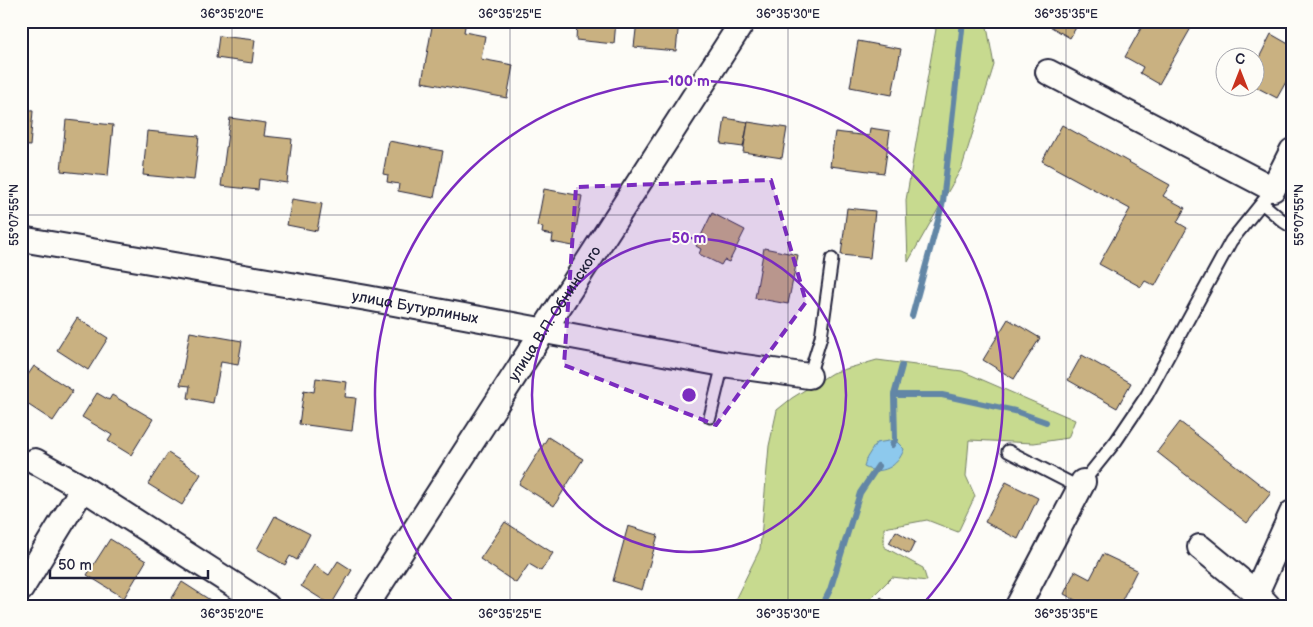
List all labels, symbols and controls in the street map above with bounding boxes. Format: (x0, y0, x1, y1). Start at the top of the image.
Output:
text: 36°35'20"E (200, 7, 264, 22)
text: 36°35'25"E (478, 7, 542, 22)
text: 36°35'30"E (756, 7, 820, 22)
text: 36°35'35"E (1034, 7, 1098, 22)
north arrow (1216, 48, 1266, 98)
text: С (1235, 51, 1245, 68)
text: 100 m (668, 72, 710, 91)
text: 55°07'55"N (7, 184, 22, 246)
text: 55°07'55"N (1292, 184, 1307, 246)
text: 50 m (672, 229, 707, 248)
street label: улица В.П. Обнинского (504, 242, 605, 385)
street label: улица Бутурлиных (351, 286, 480, 328)
centre of rings (680, 386, 698, 404)
scale bar (50, 547, 208, 579)
text: 50 m (58, 556, 92, 575)
text: 36°35'20"E (200, 607, 264, 622)
text: 36°35'25"E (478, 607, 542, 622)
text: 36°35'30"E (756, 607, 820, 622)
text: 36°35'35"E (1034, 607, 1098, 622)

